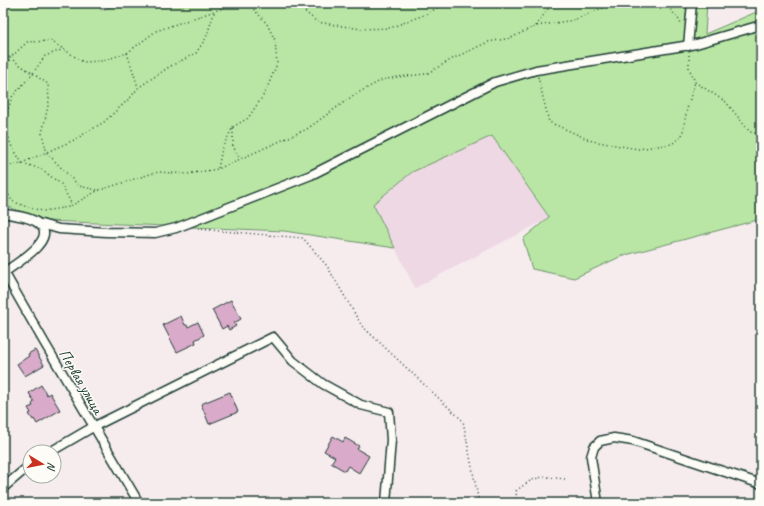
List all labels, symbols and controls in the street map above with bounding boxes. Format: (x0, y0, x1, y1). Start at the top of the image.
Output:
street label: Первая улица (54, 345, 109, 419)
north arrow (22, 444, 62, 484)
text: N (44, 461, 59, 472)

